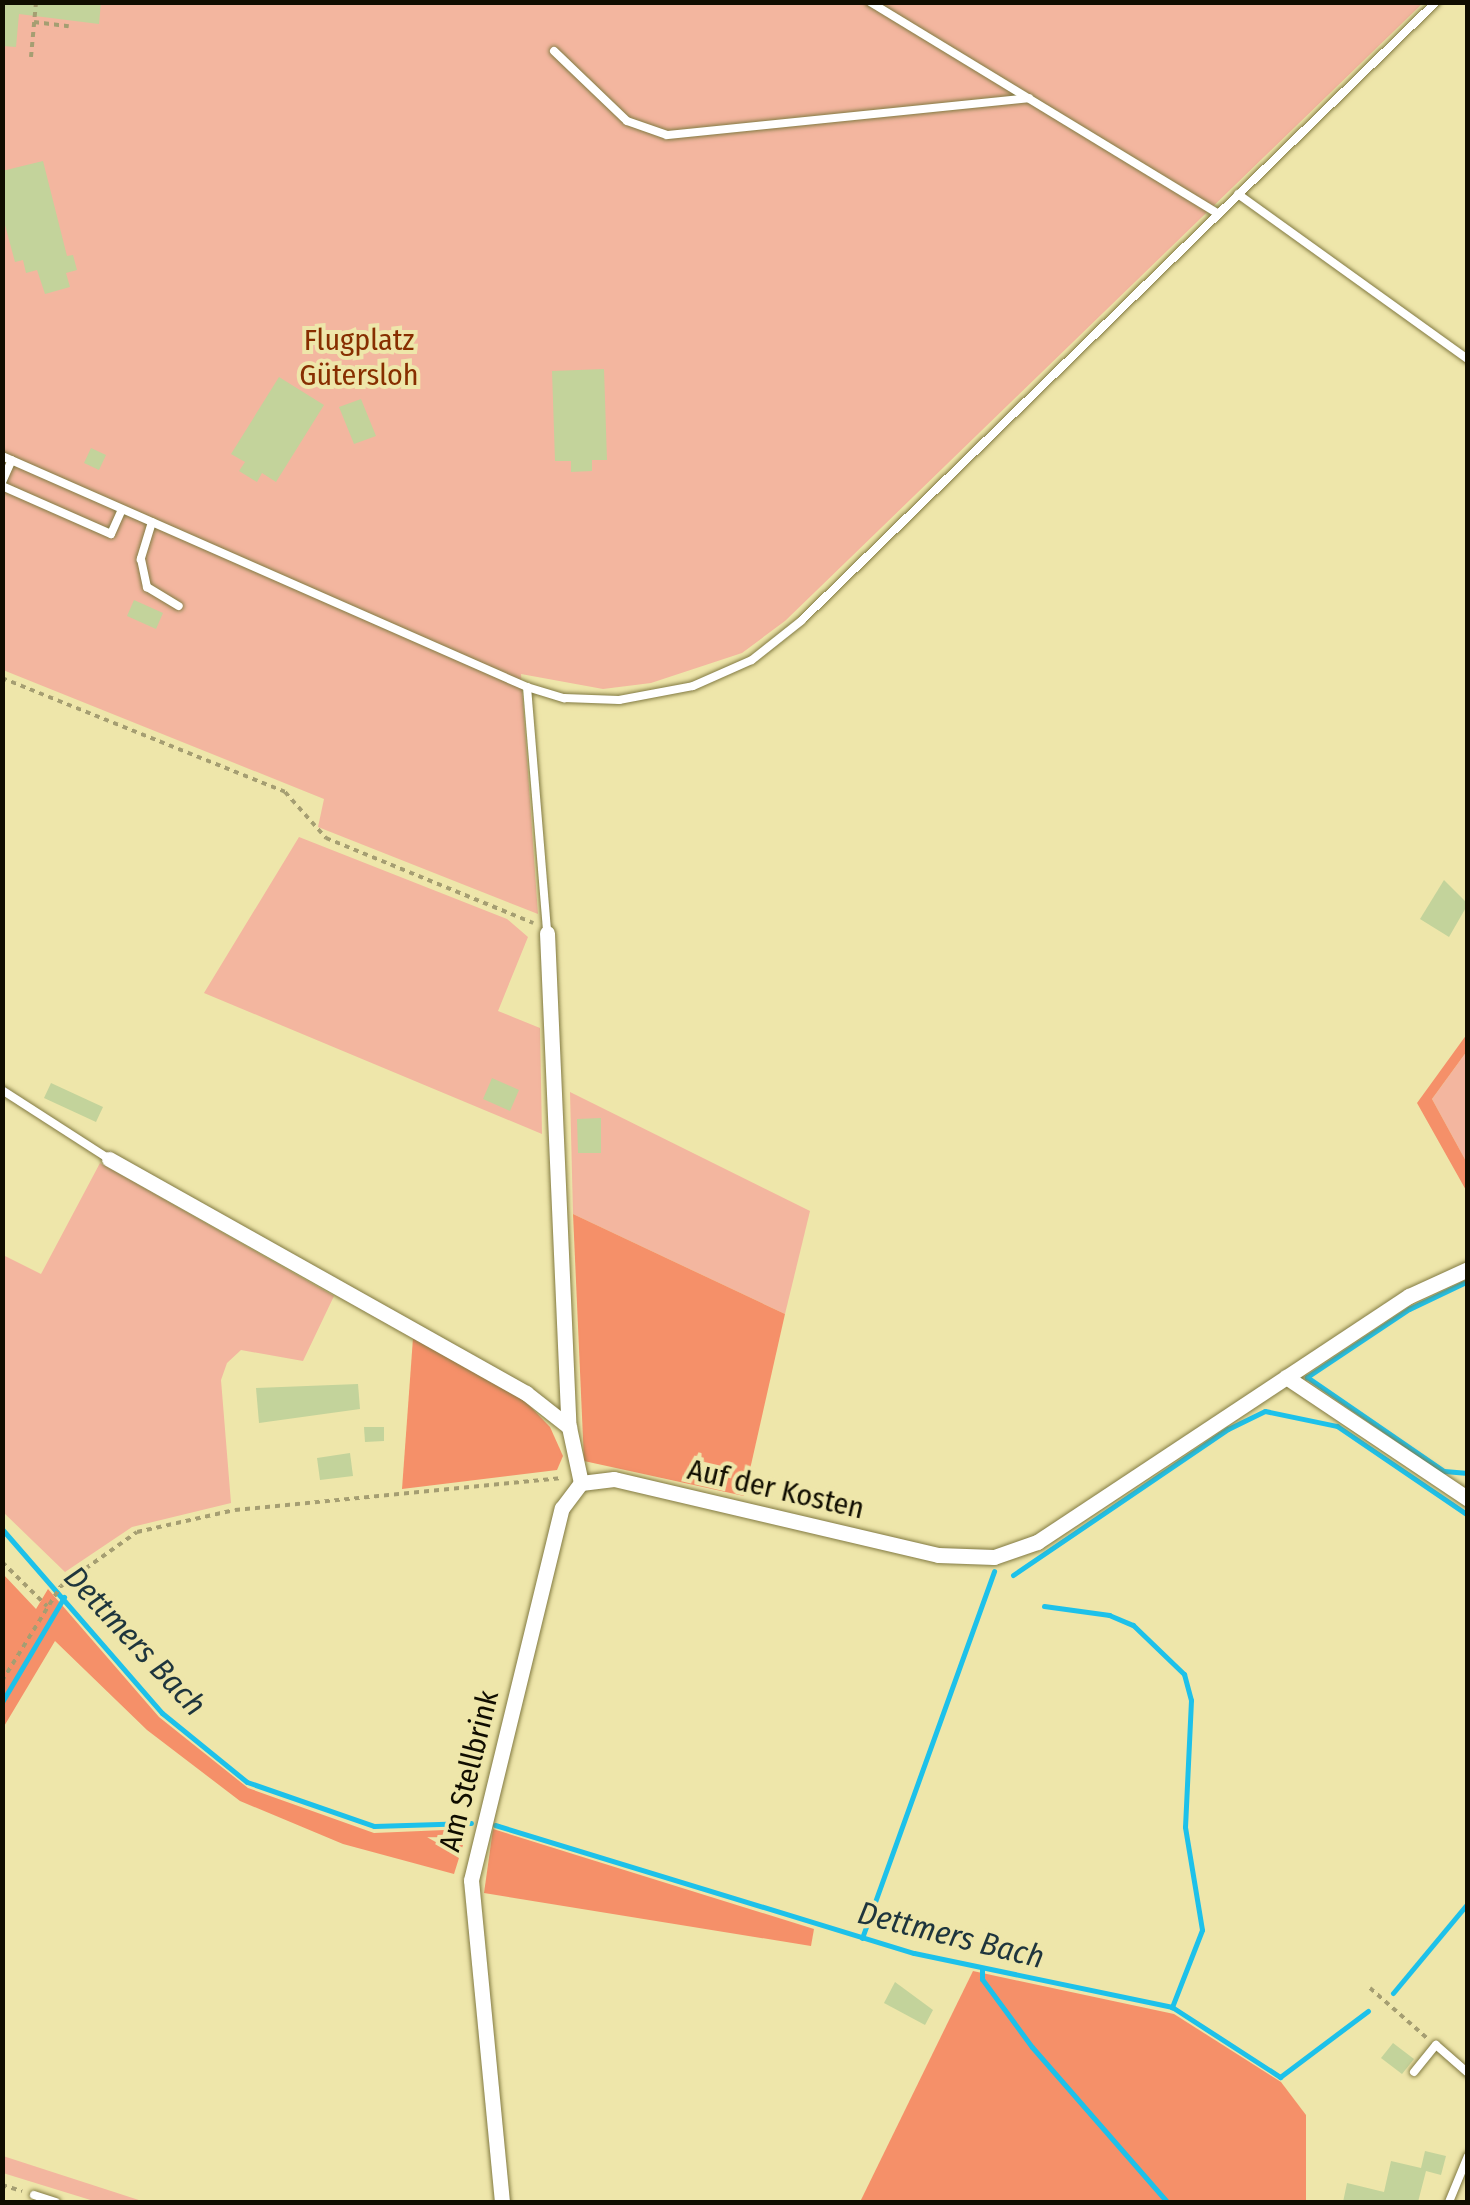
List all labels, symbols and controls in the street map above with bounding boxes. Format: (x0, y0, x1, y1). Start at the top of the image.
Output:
park label: Flugplatz Gütersloh (299, 322, 419, 392)
street label: Auf der Kosten (684, 1451, 868, 1527)
water label: Dettmers Bach (56, 1558, 214, 1724)
street label: Am Stellbrink (432, 1687, 506, 1855)
water label: Dettmers Bach (854, 1893, 1048, 1977)

